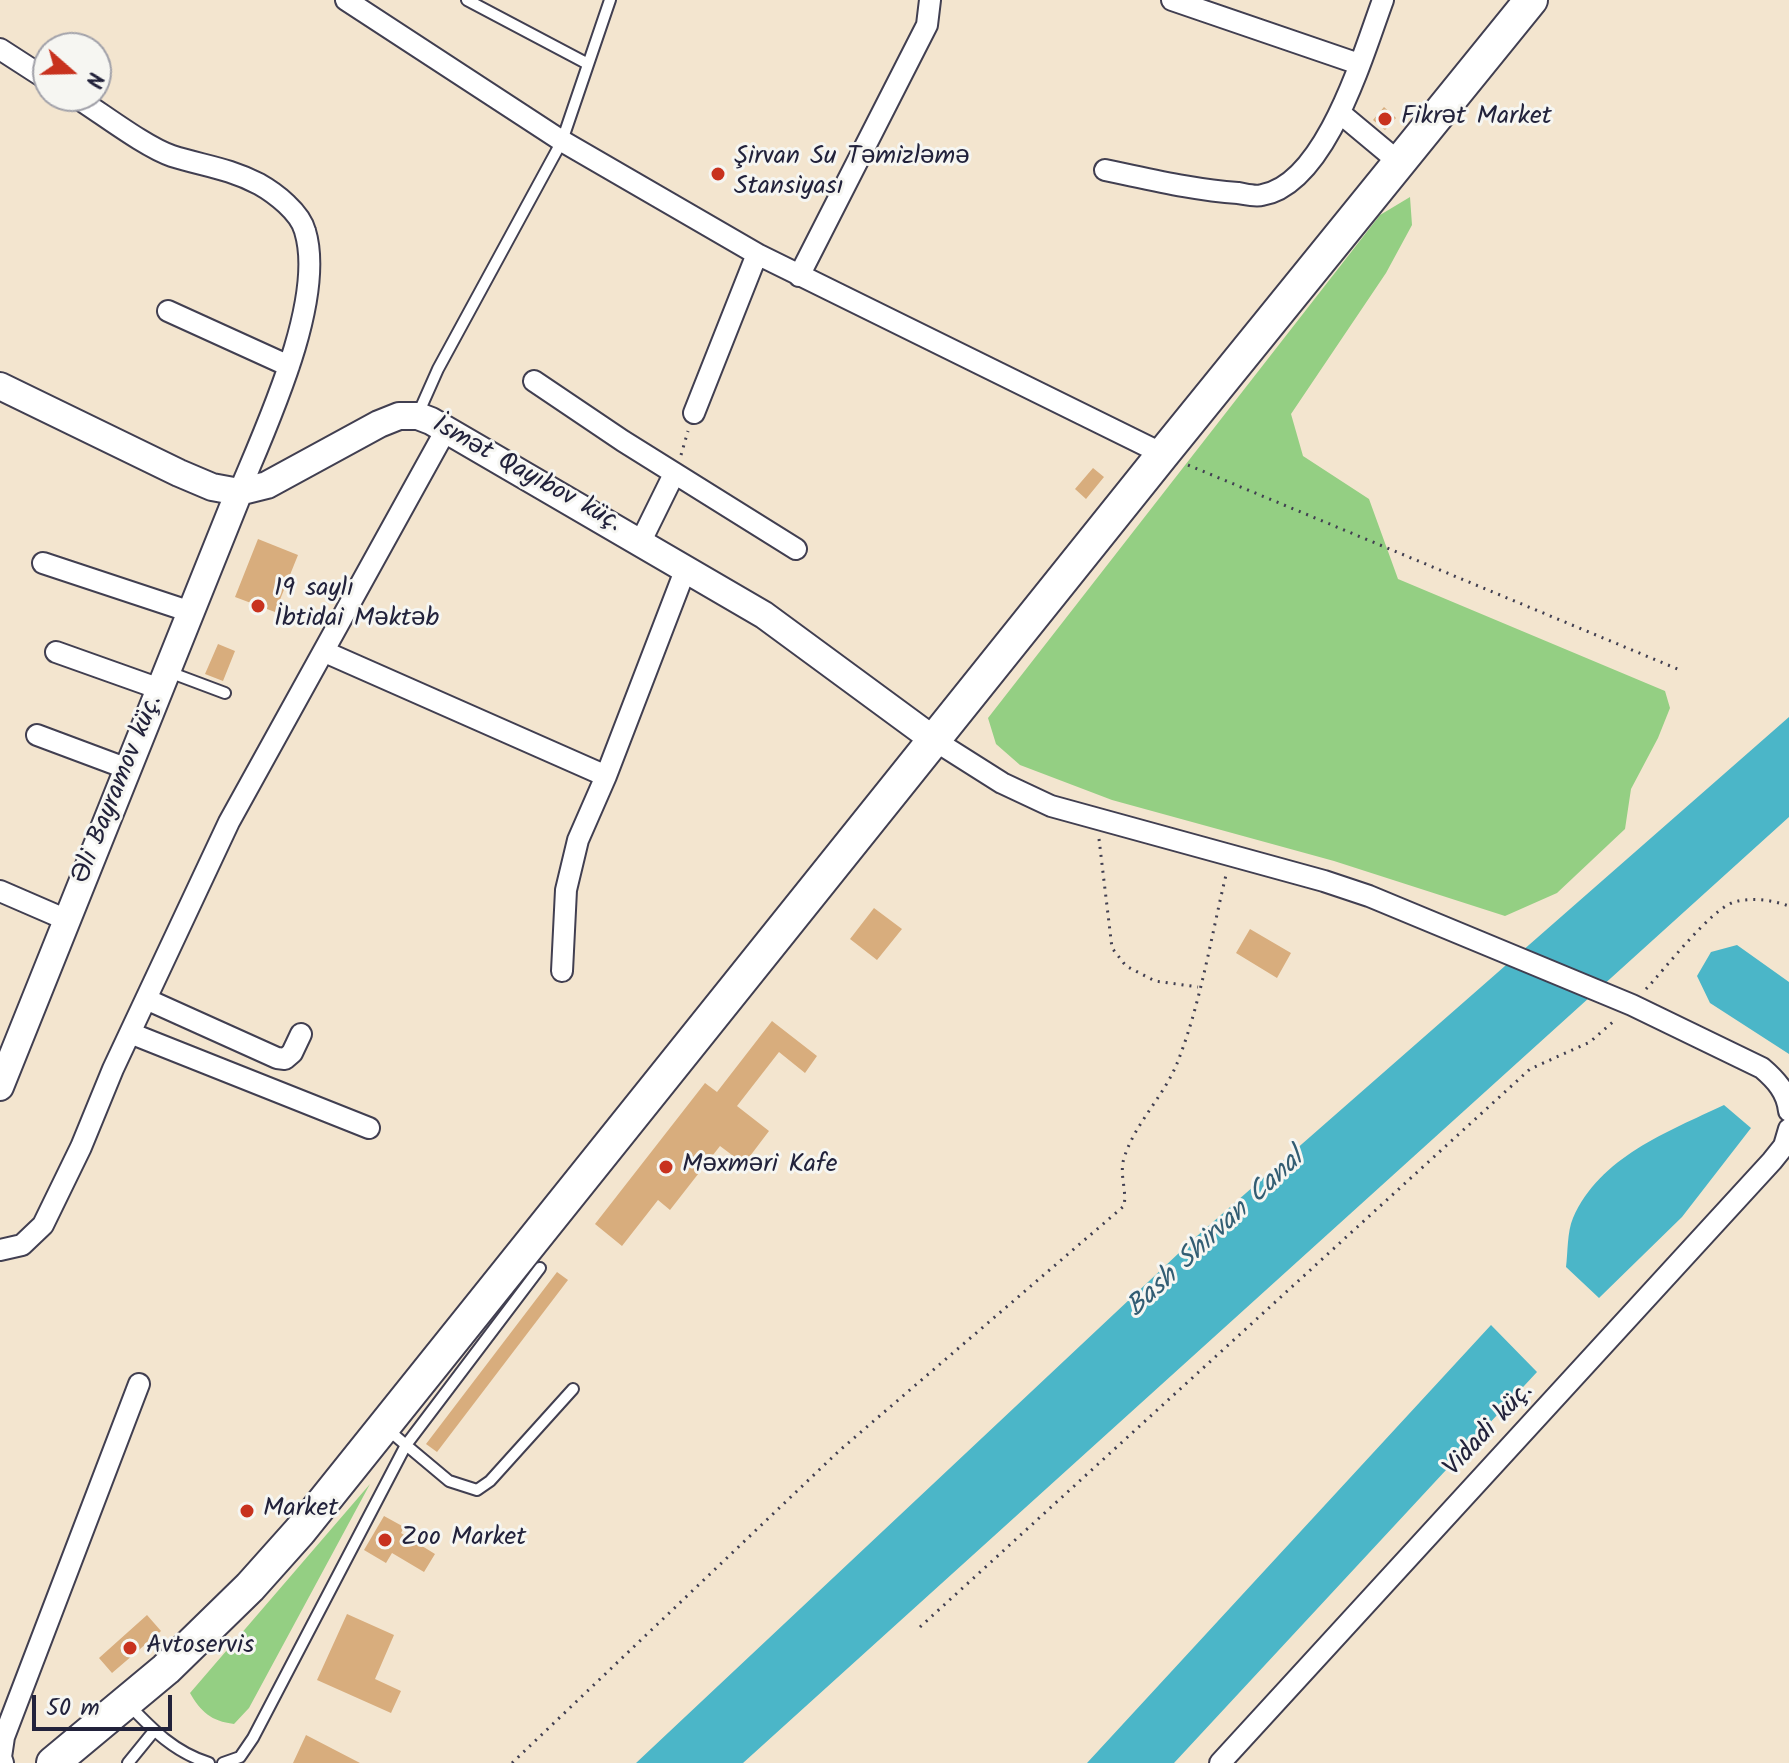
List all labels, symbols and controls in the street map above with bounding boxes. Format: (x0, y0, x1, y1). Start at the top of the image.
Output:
north arrow (32, 32, 112, 112)
text: N (74, 67, 112, 92)
place label: Fikrət Market (1401, 103, 1552, 135)
marker: Fikrət Market (1376, 110, 1394, 128)
place label: Şirvan Su Təmizləmə Stansiyası (734, 143, 970, 204)
marker: Şirvan Su Təmizləmə Stansiyası (709, 165, 727, 183)
street label: İsmət Qayıbov küç. (426, 411, 626, 541)
place label: 19 saylı İbtidai Məktəb (274, 575, 439, 636)
marker: 19 saylı İbtidai Məktəb (249, 597, 267, 615)
street label: Əli Bayramov küç. (67, 691, 171, 889)
water label: Bash Shirvan Canal (1121, 1144, 1313, 1326)
place label: Məxməri Kafe (682, 1151, 837, 1183)
marker: Məxməri Kafe (657, 1158, 675, 1176)
street label: Vidadi küç. (1439, 1378, 1541, 1484)
place label: Market (263, 1495, 338, 1527)
marker: Market (238, 1502, 256, 1520)
place label: Zoo Market (401, 1524, 526, 1556)
marker: Zoo Market (376, 1531, 394, 1549)
place label: Avtoservis (146, 1632, 254, 1664)
marker: Avtoservis (121, 1639, 139, 1657)
scale bar (36, 1679, 176, 1729)
text: 50 m (46, 1689, 100, 1728)

